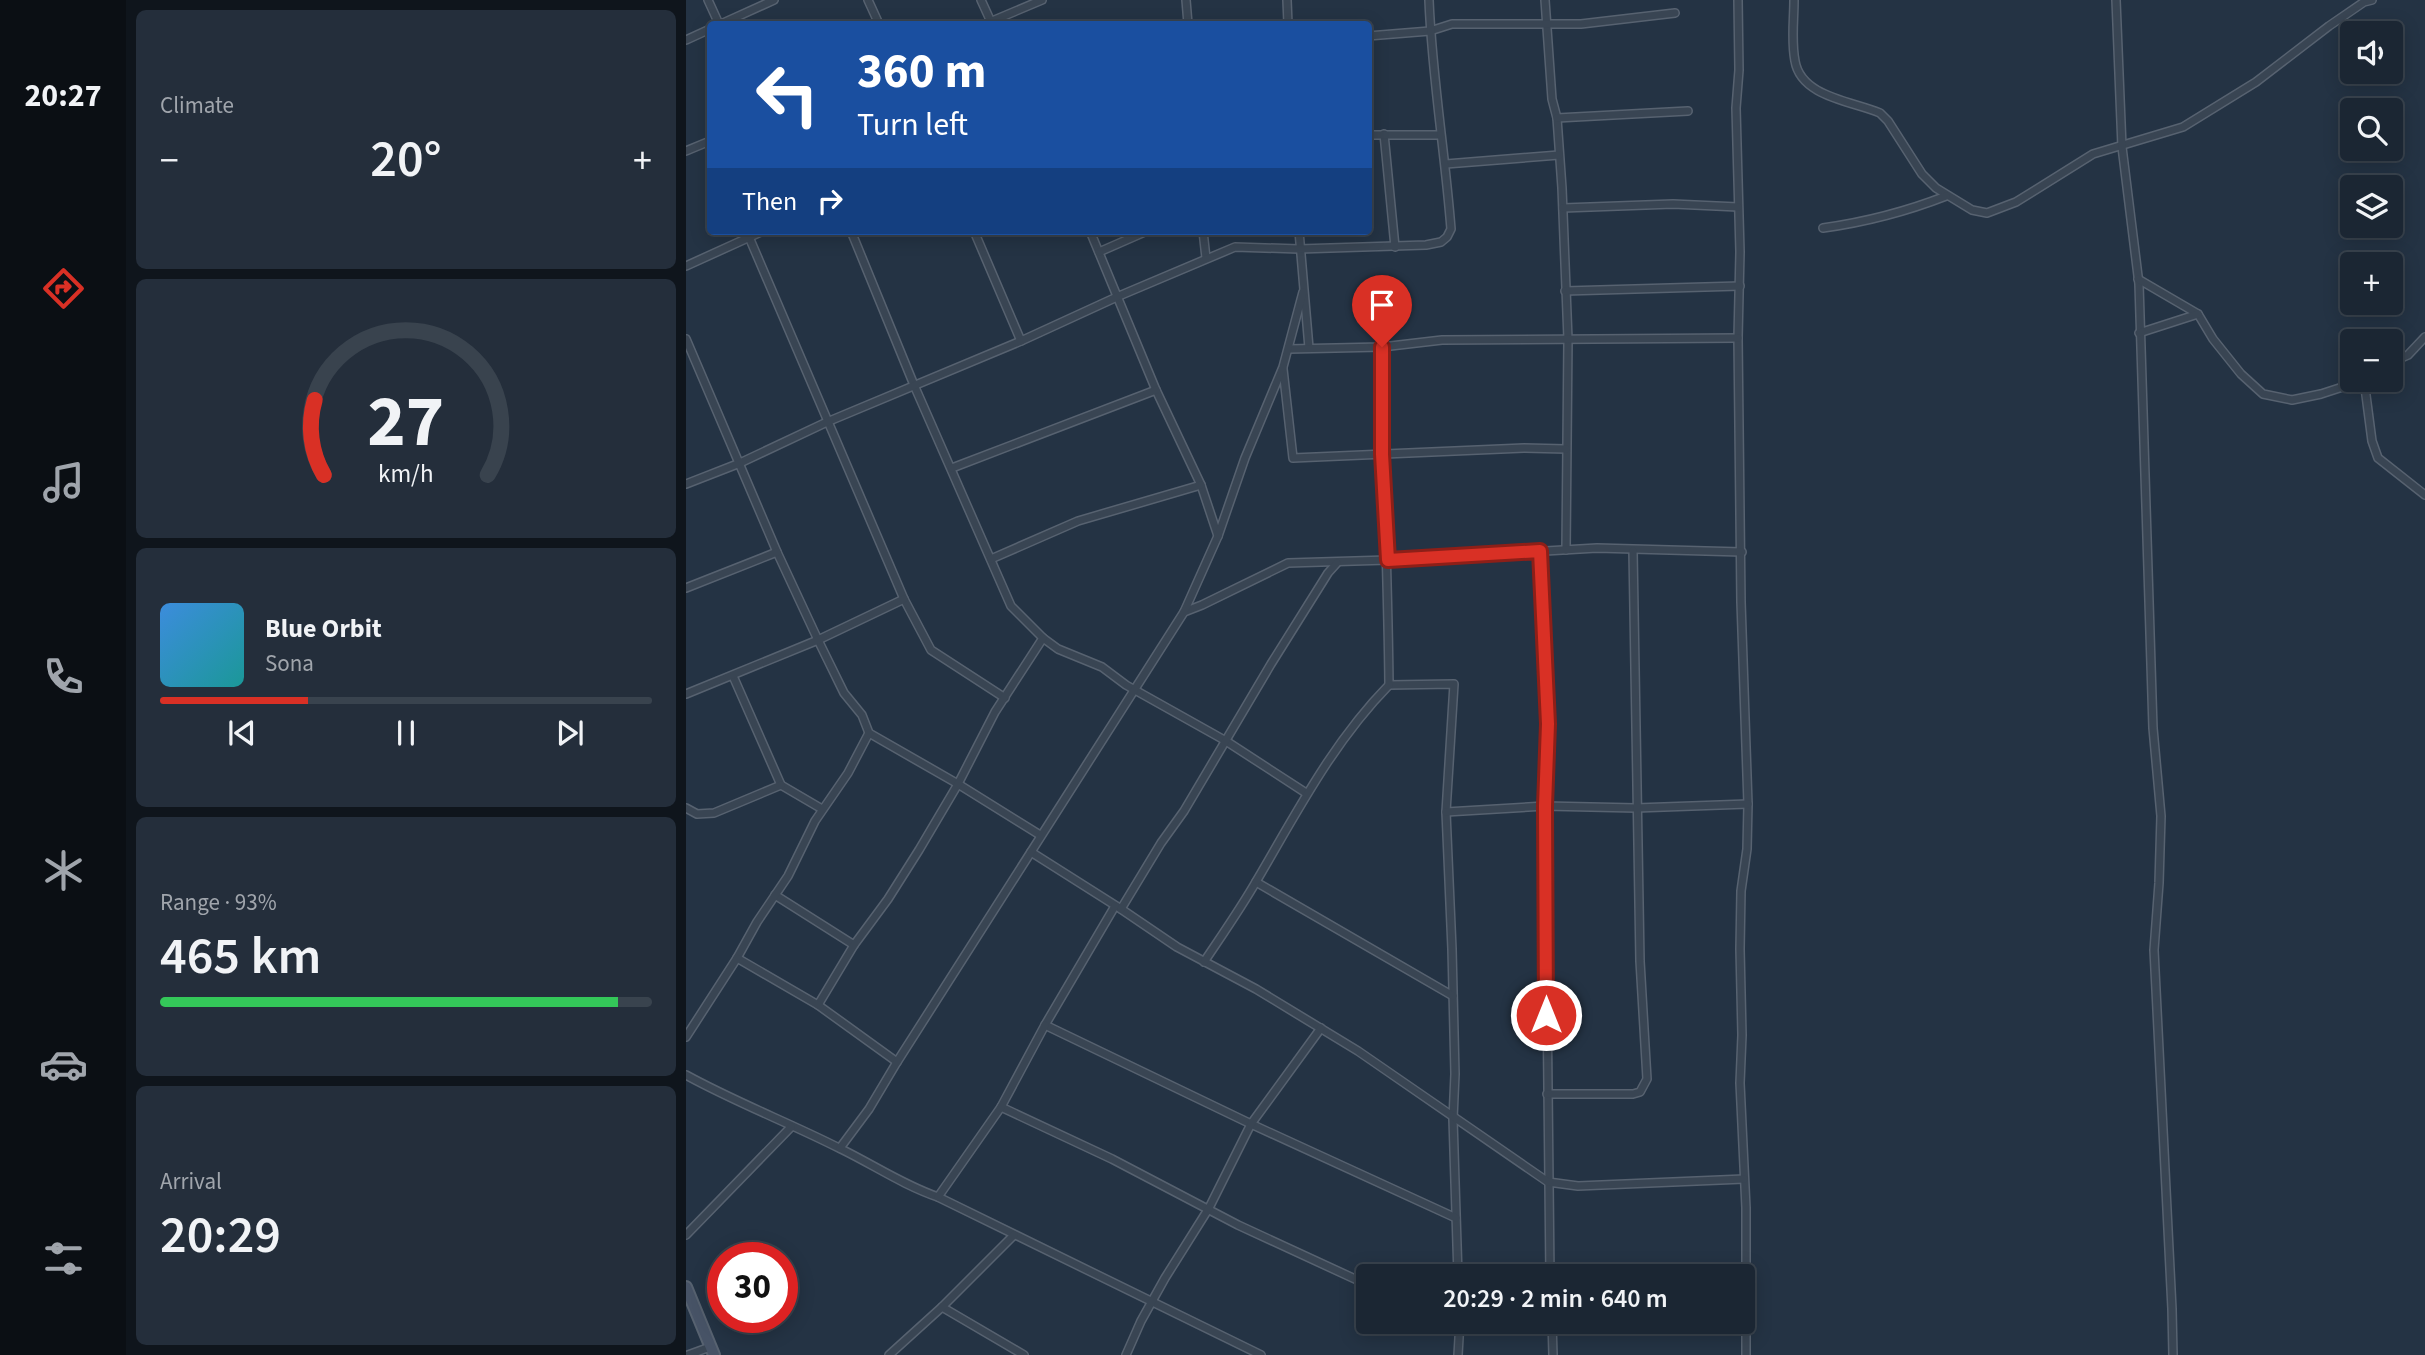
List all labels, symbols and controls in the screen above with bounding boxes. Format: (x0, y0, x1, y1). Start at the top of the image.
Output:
map controls (2340, 21, 2403, 392)
button: sound (2340, 21, 2403, 84)
text: 360 m (857, 37, 986, 107)
icon: left (742, 49, 833, 140)
text: 20:27 (24, 73, 102, 119)
text: Climate (160, 89, 234, 122)
button: search (2340, 98, 2403, 161)
text: Turn left (857, 102, 968, 148)
text: 20° (370, 123, 442, 197)
text: − (160, 134, 179, 188)
text: + (633, 134, 652, 188)
button: layers (2340, 175, 2403, 238)
icon: right (811, 182, 849, 220)
text: Then (742, 183, 797, 220)
button: + (2340, 252, 2403, 315)
icon: directions (39, 264, 88, 313)
pin (1352, 275, 1412, 347)
icon: arrive (1363, 286, 1401, 324)
button: − (2340, 329, 2403, 392)
text: 27 (368, 370, 444, 474)
text: km/h (378, 455, 434, 491)
icon: music (39, 458, 88, 507)
text: Blue Orbit (265, 610, 382, 647)
text: Sona (265, 647, 314, 680)
icon: phone (39, 652, 88, 701)
icon: previous (223, 714, 261, 752)
icon: pause (387, 714, 425, 752)
icon: next (551, 714, 589, 752)
icon: climate (39, 846, 88, 895)
text: Range · 93% (160, 886, 277, 919)
text: 465 km (160, 920, 321, 994)
position arrow (1509, 978, 1583, 1052)
icon: car (39, 1040, 88, 1089)
text: Arrival (160, 1165, 222, 1198)
text: 20:29 (160, 1199, 281, 1273)
icon: filters (39, 1234, 88, 1283)
speed limit sign: 30 (707, 1242, 798, 1333)
text: 20:29 · 2 min · 640 m (1443, 1280, 1668, 1317)

